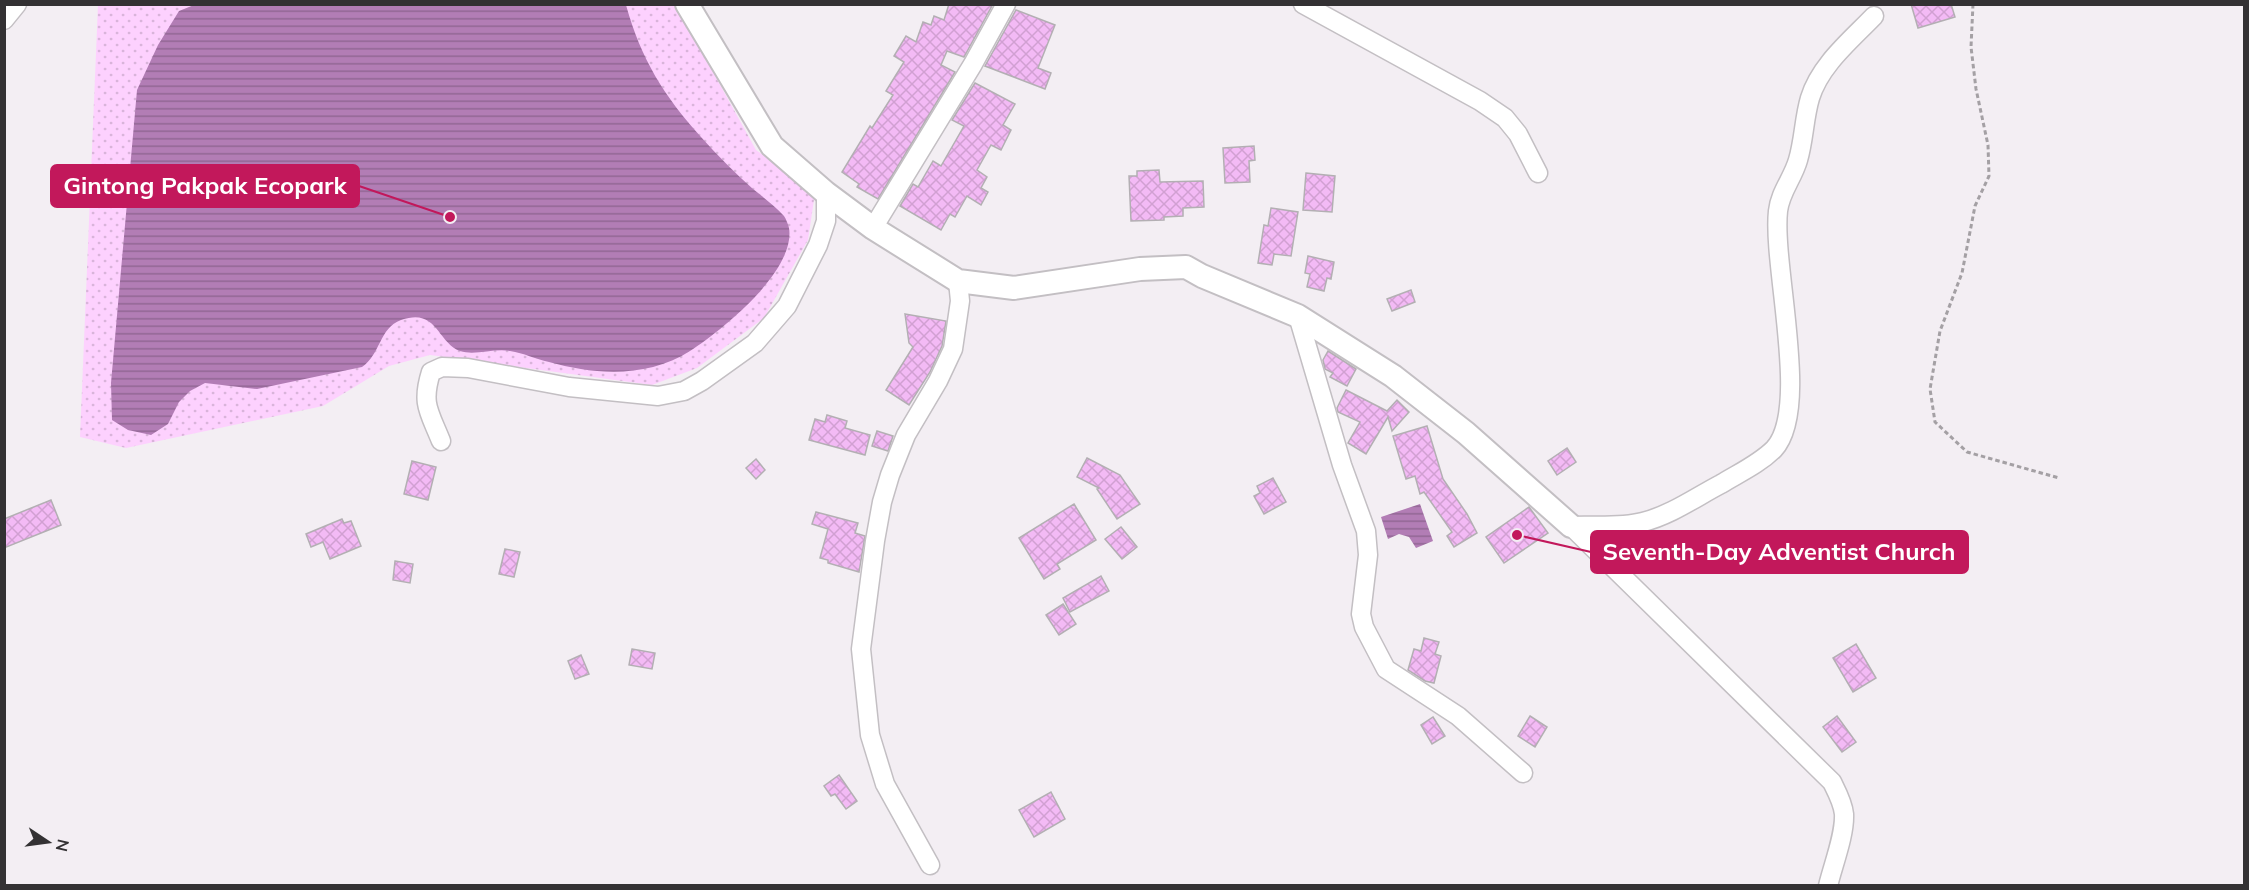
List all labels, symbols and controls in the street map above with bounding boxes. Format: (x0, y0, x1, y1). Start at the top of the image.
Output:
callout: Gintong Pakpak Ecopark (51, 165, 359, 207)
text: Gintong Pakpak Ecopark (63, 170, 348, 200)
callout: Seventh-Day Adventist Church (1591, 531, 1968, 573)
text: Seventh-Day Adventist Church (1603, 536, 1955, 566)
north arrow (18, 812, 78, 872)
text: N (52, 837, 74, 854)

